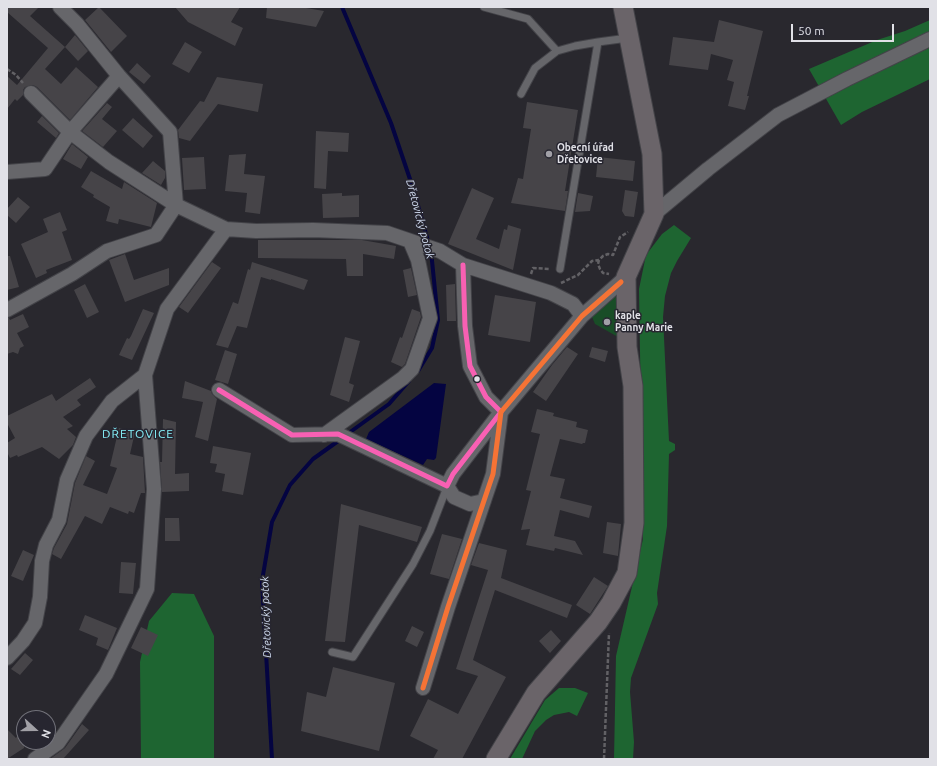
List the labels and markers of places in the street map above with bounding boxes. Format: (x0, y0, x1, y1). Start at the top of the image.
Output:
place label: Obecní úřad Dřetovice (557, 142, 614, 166)
marker: Obecní úřad Dřetovice (544, 149, 554, 159)
place label: kaple Panny Marie (615, 310, 673, 334)
marker: kaple Panny Marie (602, 317, 612, 327)
unlabelled marker (472, 374, 482, 384)

